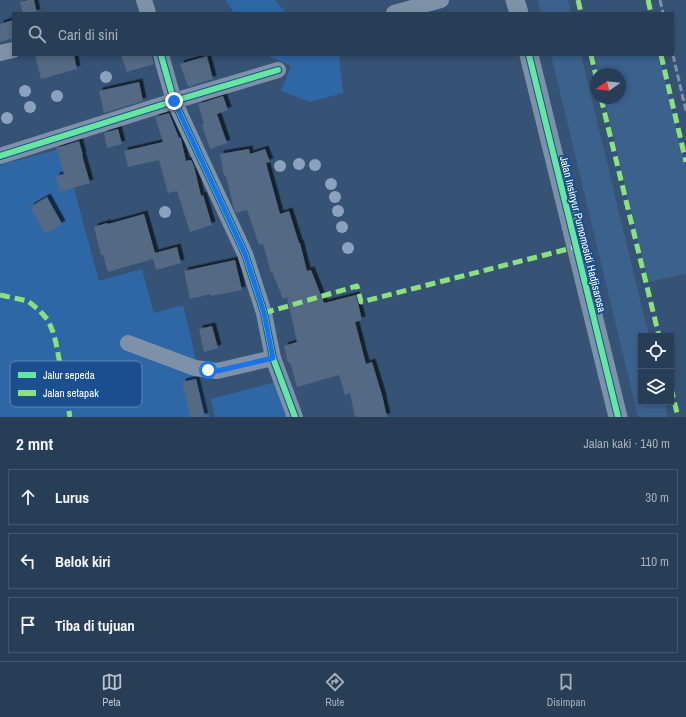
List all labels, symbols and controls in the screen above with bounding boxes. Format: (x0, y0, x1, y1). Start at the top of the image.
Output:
search box (12, 12, 674, 56)
icon: search (26, 23, 48, 45)
text: Cari di sini (58, 24, 118, 45)
north arrow (590, 68, 626, 104)
route end (165, 92, 183, 110)
street label: Jalan Insinyur Purnomosidi Hadjisarosa (557, 154, 609, 314)
map controls (638, 333, 674, 405)
button: locate (638, 333, 674, 369)
legend (10, 361, 142, 407)
route start (199, 361, 217, 379)
text: Jalur sepeda (43, 368, 95, 382)
button: layers (638, 369, 674, 405)
text: Jalan setapak (43, 386, 99, 400)
text: 2 mnt (16, 432, 53, 455)
text: Jalan kaki · 140 m (583, 435, 670, 452)
icon: ahead (17, 486, 39, 508)
text: Lurus (55, 487, 89, 508)
text: 30 m (645, 489, 669, 506)
icon: left (17, 550, 39, 572)
text: Belok kiri (55, 551, 110, 572)
text: 110 m (640, 553, 669, 570)
icon: arrive (17, 614, 39, 636)
text: Tiba di tujuan (55, 615, 135, 636)
tab: Peta (101, 671, 123, 709)
tab: Rute (324, 671, 346, 709)
tab: Disimpan (547, 671, 585, 709)

